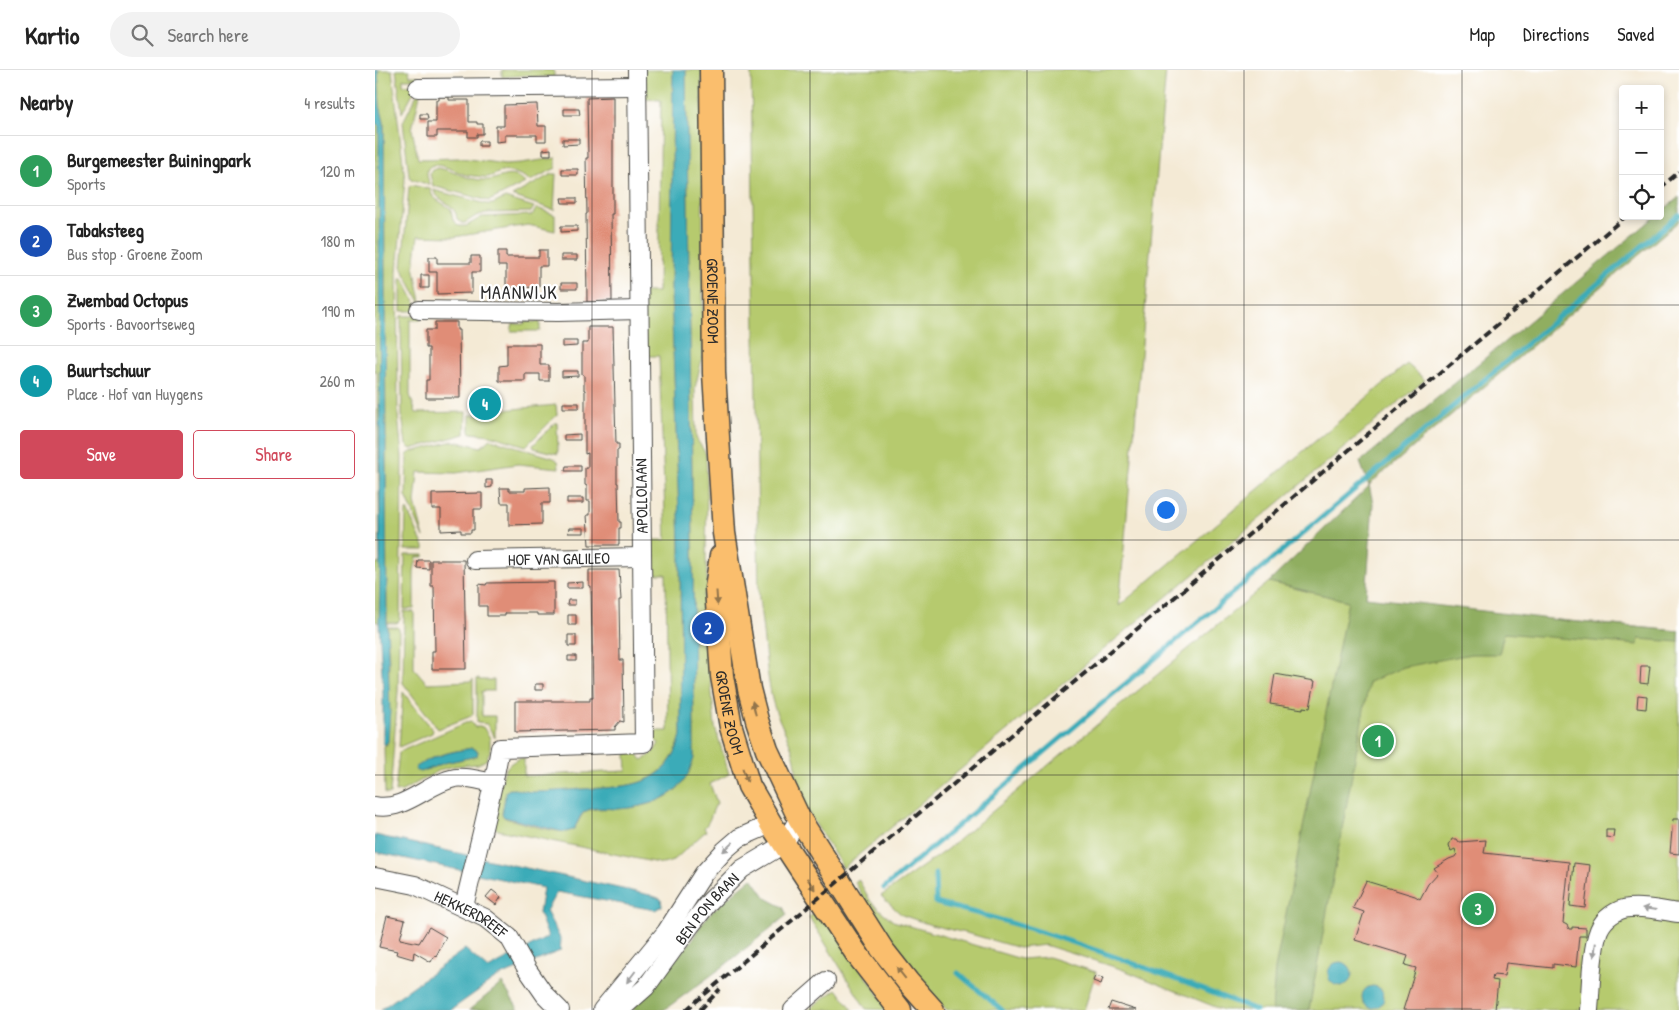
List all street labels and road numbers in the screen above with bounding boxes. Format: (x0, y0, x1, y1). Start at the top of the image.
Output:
street label: GROENE ZOOM (702, 258, 725, 344)
street label: APOLLOLAAN (629, 458, 653, 534)
street label: HOF VAN GALILEO (508, 547, 610, 570)
street label: GROENE ZOOM (711, 670, 750, 757)
street label: BEN PON BAAN (669, 868, 743, 949)
street label: HEKKERDREEF (431, 885, 513, 943)

